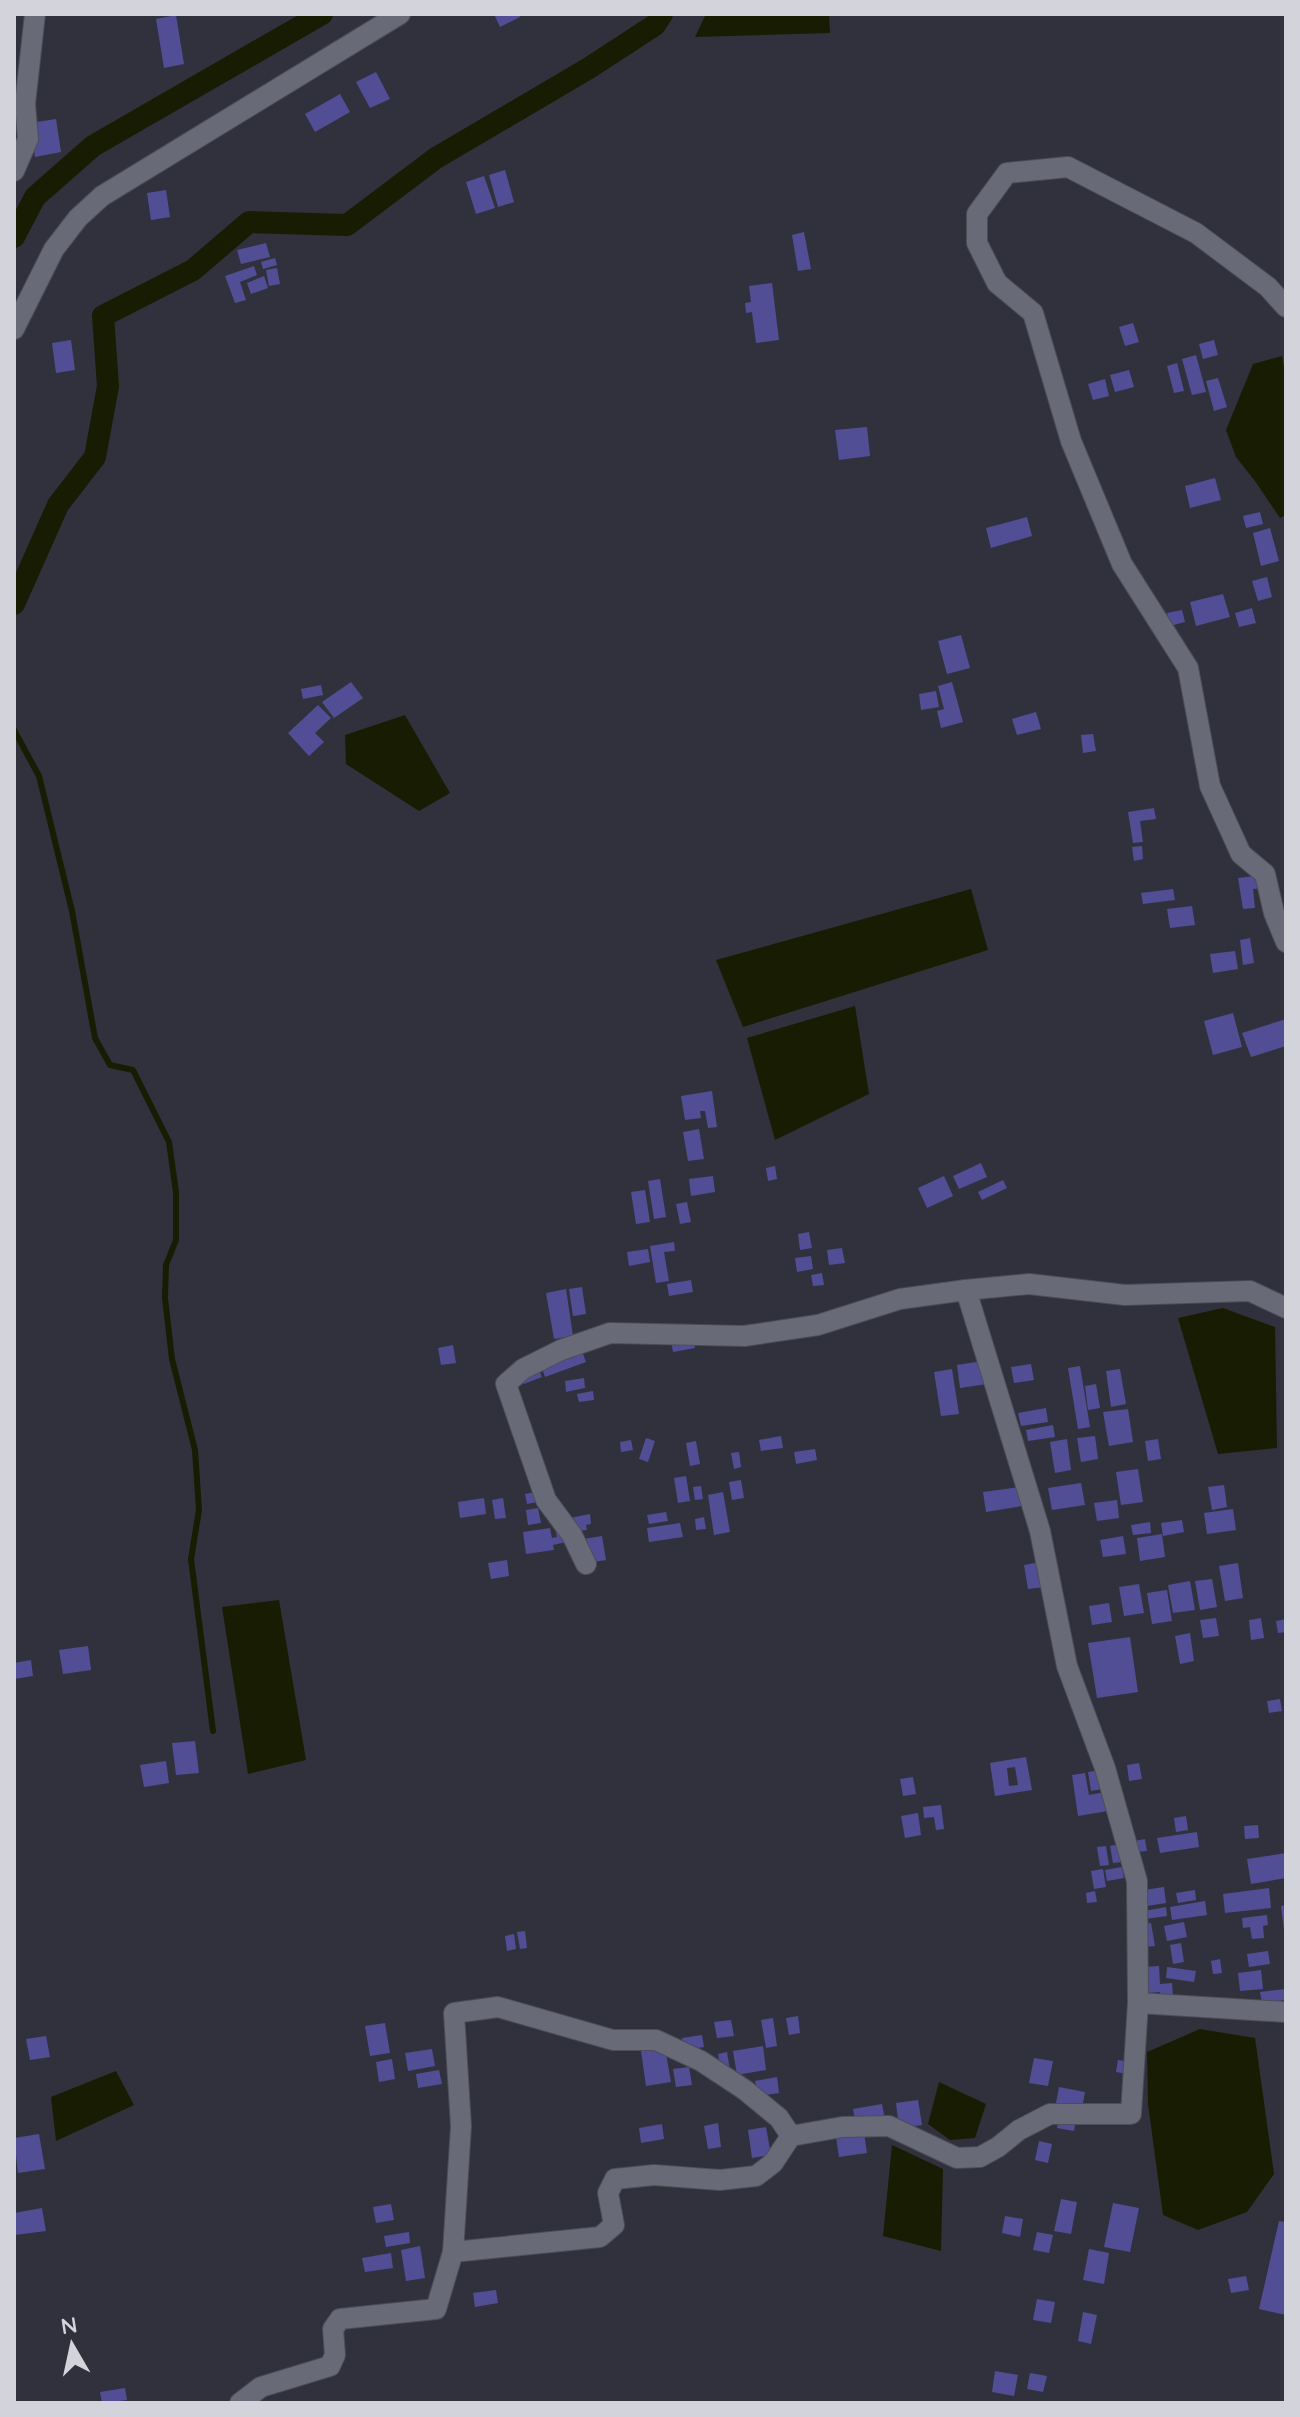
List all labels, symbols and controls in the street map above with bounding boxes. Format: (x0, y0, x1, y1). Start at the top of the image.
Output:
north arrow (32, 2305, 112, 2385)
text: N (59, 2310, 79, 2340)

